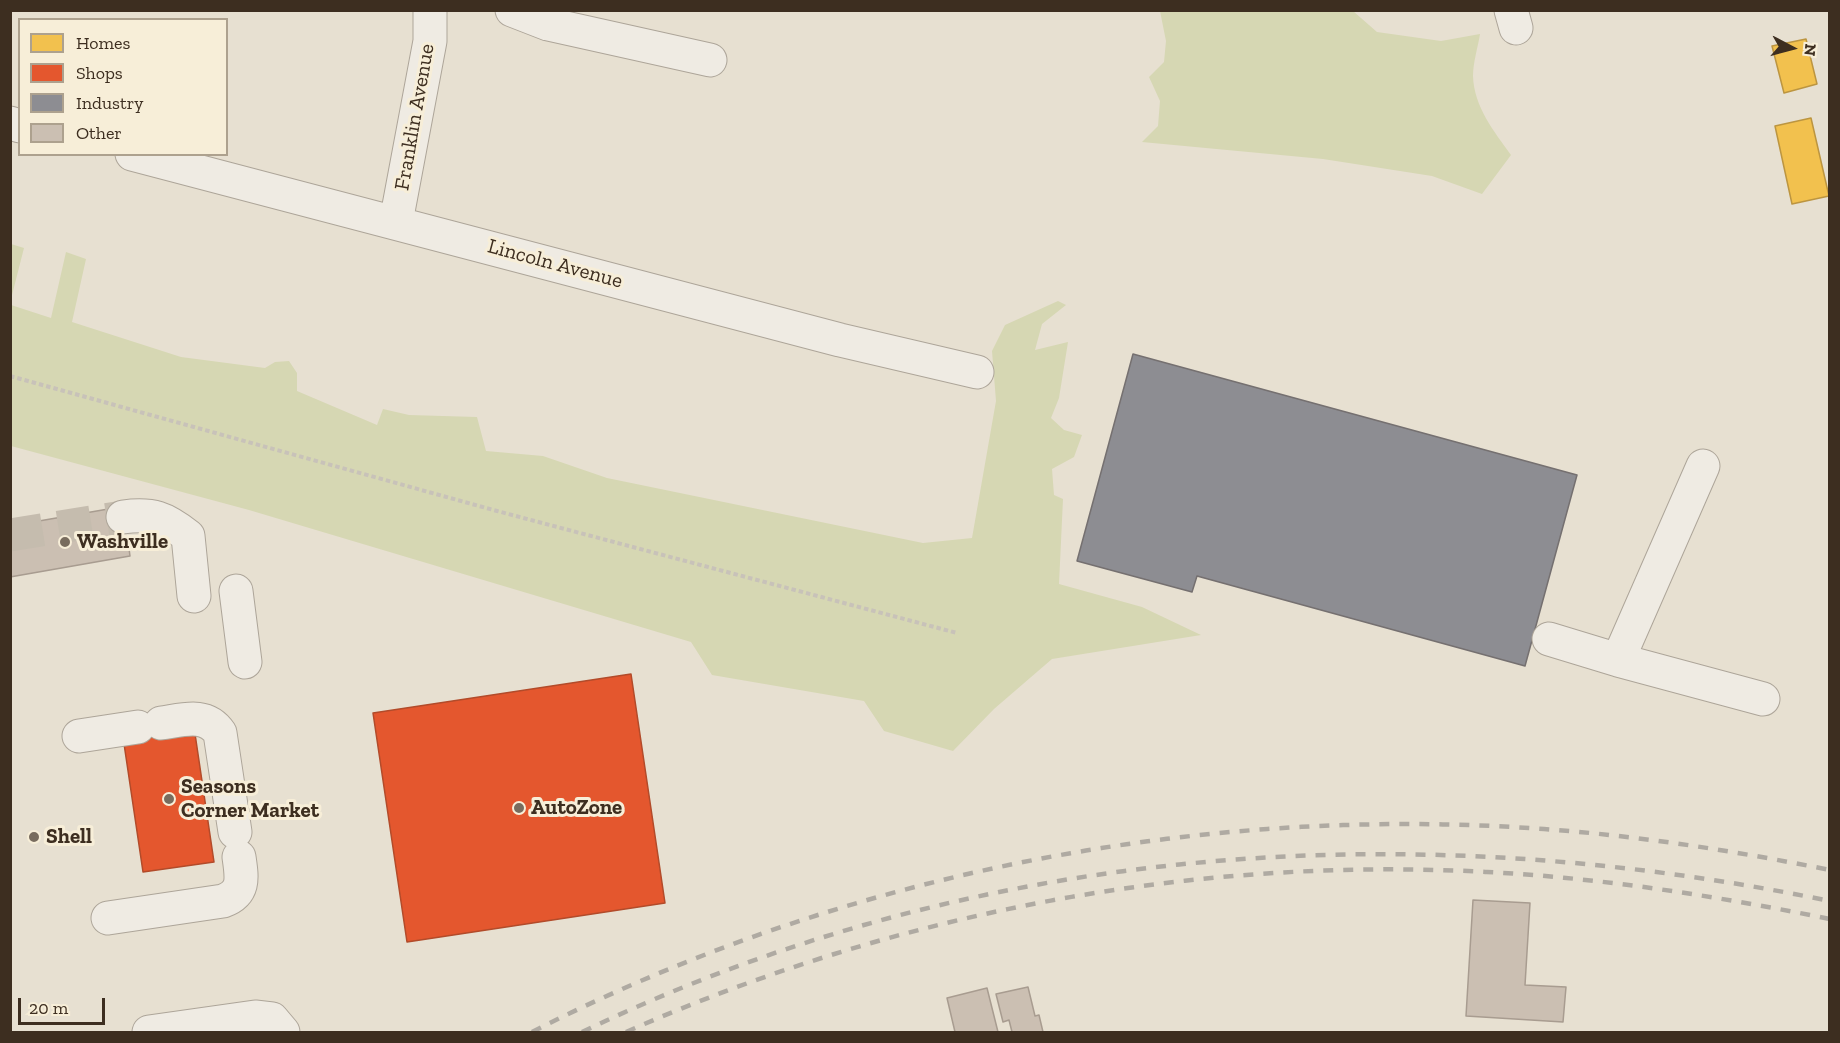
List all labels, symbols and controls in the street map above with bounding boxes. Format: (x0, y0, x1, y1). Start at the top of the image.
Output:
legend (18, 18, 228, 156)
north arrow (1762, 18, 1822, 78)
text: Homes (76, 32, 130, 54)
street label: Franklin Avenue (390, 42, 440, 192)
text: N (1800, 43, 1820, 57)
text: Shops (76, 62, 123, 84)
text: Industry (76, 92, 143, 114)
text: Other (76, 122, 122, 144)
street label: Lincoln Avenue (485, 234, 625, 294)
place label: Washville (77, 529, 168, 555)
marker: Washville (58, 535, 72, 549)
place label: Seasons Corner Market (181, 774, 319, 824)
marker: Seasons Corner Market (162, 792, 176, 806)
place label: AutoZone (531, 795, 622, 821)
marker: AutoZone (512, 801, 526, 815)
place label: Shell (46, 824, 92, 850)
marker: Shell (27, 830, 41, 844)
scale bar (21, 986, 108, 1024)
text: 20 m (29, 997, 68, 1019)

